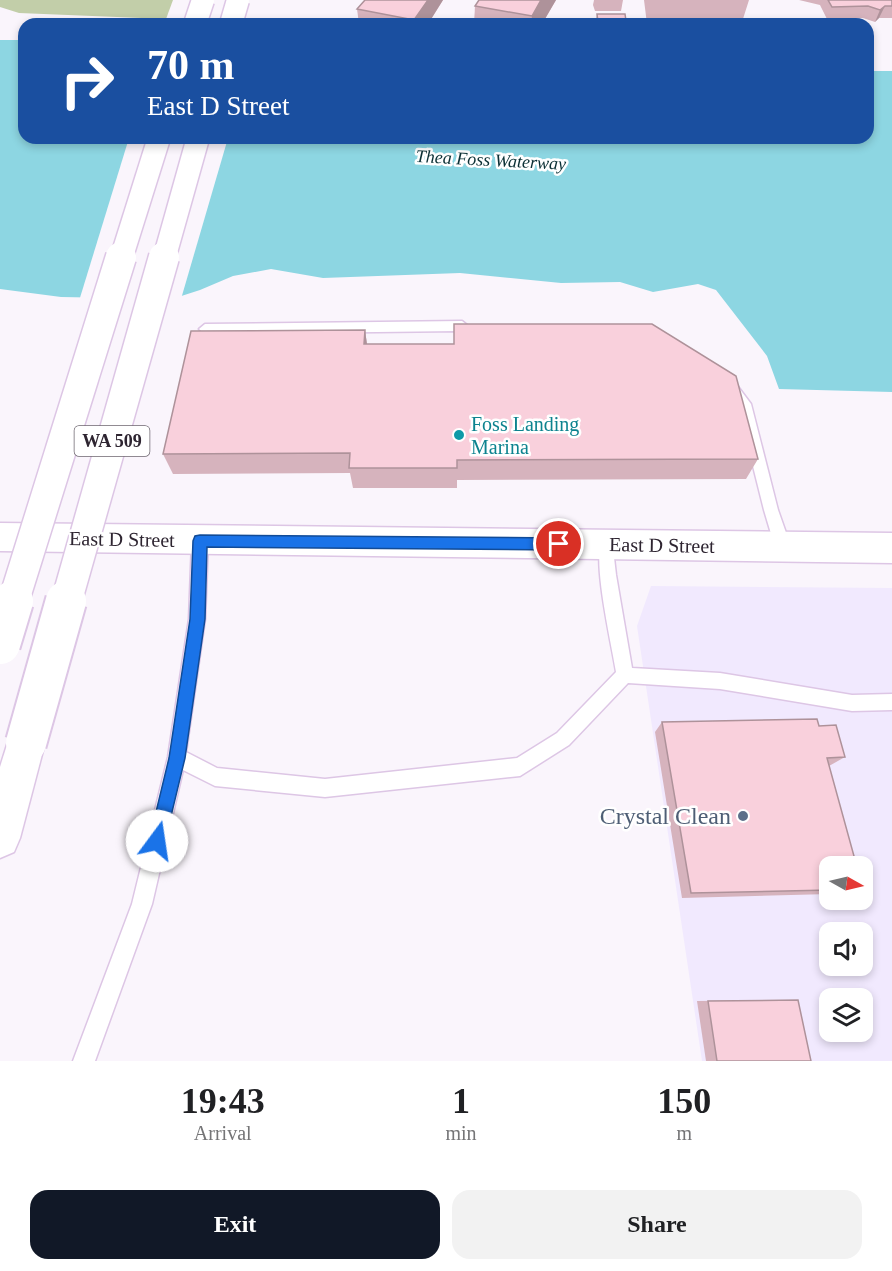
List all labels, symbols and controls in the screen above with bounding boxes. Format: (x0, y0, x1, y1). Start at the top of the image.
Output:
icon: right (48, 42, 126, 120)
text: 70 m (147, 42, 235, 88)
text: East D Street (147, 91, 289, 121)
water label: Thea Foss Waterway (415, 146, 567, 174)
place label: Foss Landing Marina (471, 413, 579, 458)
road number: WA 509 (74, 426, 150, 456)
marker: Foss Landing Marina (452, 428, 466, 442)
pin (533, 518, 584, 569)
street label: East D Street (69, 527, 175, 551)
icon: arrive (542, 527, 575, 560)
street label: East D Street (609, 533, 715, 557)
place label: Crystal Clean (600, 803, 731, 829)
position arrow (125, 809, 189, 873)
marker: Crystal Clean (736, 809, 750, 823)
north arrow (819, 856, 873, 910)
map controls (819, 856, 873, 1042)
button: sound (819, 922, 873, 976)
button: layers (819, 988, 873, 1042)
text: 19:43 (181, 1081, 265, 1121)
text: 1 (452, 1081, 470, 1121)
text: 150 (657, 1081, 711, 1121)
text: Arrival (194, 1122, 252, 1144)
text: min (445, 1122, 477, 1144)
text: m (677, 1122, 692, 1144)
button: Exit (30, 1190, 440, 1259)
button: Share (452, 1190, 862, 1259)

